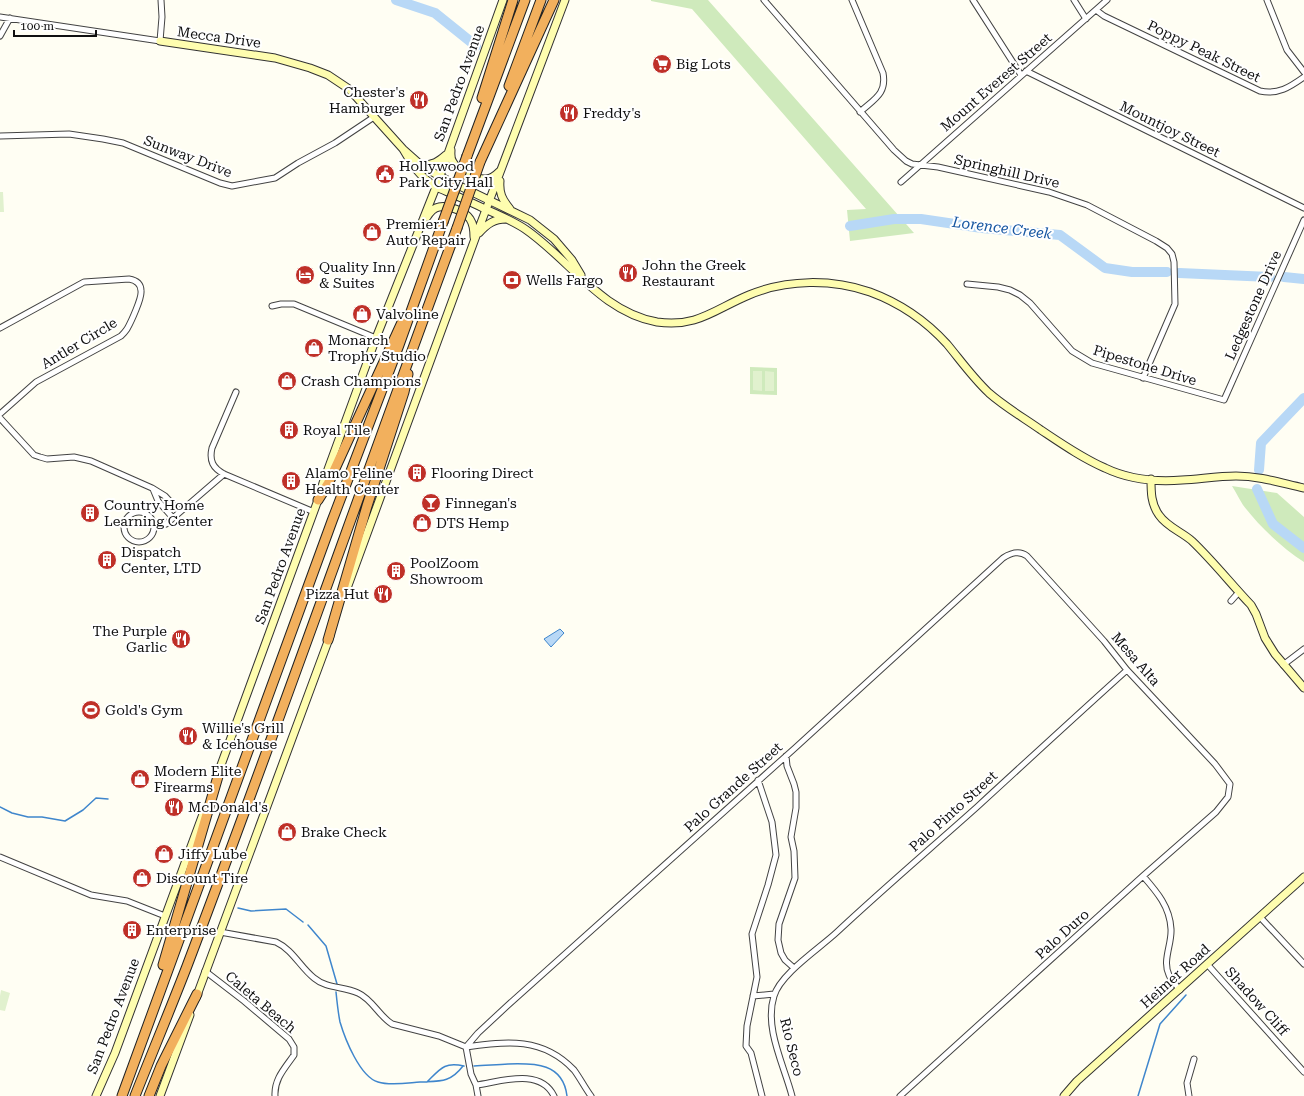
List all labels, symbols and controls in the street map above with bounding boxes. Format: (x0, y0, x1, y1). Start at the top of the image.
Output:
scale bar (14, 12, 96, 38)
street label: Poppy Peak Street (1145, 17, 1263, 85)
text: 100 m (20, 19, 54, 33)
street label: Mecca Drive (176, 23, 262, 51)
street label: San Pedro Avenue (431, 23, 488, 143)
street label: Mount Everest Street (937, 30, 1055, 134)
supermarket icon: Big Lots (651, 53, 673, 75)
place label: Big Lots (676, 56, 731, 72)
place label: Chester's Hamburger (329, 84, 405, 116)
restaurant icon: Chester's Hamburger (408, 89, 430, 111)
street label: Mountjoy Street (1117, 98, 1223, 160)
restaurant icon: Freddy's (558, 102, 580, 124)
place label: Freddy's (583, 105, 641, 121)
street label: Sunway Drive (142, 132, 235, 180)
street label: Springhill Drive (953, 151, 1061, 191)
place label: Hollywood Park City Hall (399, 158, 494, 190)
public building icon: Hollywood Park City Hall (374, 163, 396, 185)
water label: Lorence Creek (950, 213, 1054, 243)
place label: Premier1 Auto Repair (386, 216, 466, 248)
shop icon: Premier1 Auto Repair (361, 221, 383, 243)
street label: Ledgestone Drive (1222, 248, 1284, 362)
place label: John the Greek Restaurant (642, 257, 746, 289)
place label: Quality Inn & Suites (319, 259, 396, 291)
restaurant icon: John the Greek Restaurant (617, 262, 639, 284)
hotel icon: Quality Inn & Suites (294, 264, 316, 286)
bank icon: Wells Fargo (501, 269, 523, 291)
place label: Wells Fargo (526, 272, 603, 288)
shop icon: Valvoline (351, 303, 373, 325)
place label: Valvoline (376, 306, 439, 322)
street label: Antler Circle (38, 314, 120, 372)
place label: Monarch Trophy Studio (328, 332, 426, 364)
shop icon: Monarch Trophy Studio (303, 337, 325, 359)
street label: Pipestone Drive (1091, 342, 1199, 388)
shop icon: Crash Champions (276, 370, 298, 392)
place label: Crash Champions (301, 373, 421, 389)
building icon: Royal Tile (278, 419, 300, 441)
place label: Royal Tile (303, 422, 370, 438)
building icon: Flooring Direct (406, 462, 428, 484)
place label: Alamo Feline Health Center (305, 465, 399, 497)
place label: Flooring Direct (431, 465, 533, 481)
building icon: Alamo Feline Health Center (280, 470, 302, 492)
bar icon: Finnegan's (420, 492, 442, 514)
place label: Finnegan's (445, 495, 517, 511)
place label: Country Home Learning Center (104, 497, 213, 529)
building icon: Country Home Learning Center (79, 502, 101, 524)
street label: San Pedro Avenue (252, 506, 309, 626)
shop icon: DTS Hemp (411, 512, 433, 534)
place label: DTS Hemp (436, 515, 509, 531)
place label: Dispatch Center, LTD (121, 544, 201, 576)
building icon: Dispatch Center, LTD (96, 549, 118, 571)
place label: PoolZoom Showroom (410, 555, 483, 587)
building icon: PoolZoom Showroom (385, 560, 407, 582)
restaurant icon: Pizza Hut (372, 583, 394, 605)
place label: Pizza Hut (306, 586, 369, 602)
place label: The Purple Garlic (93, 623, 167, 655)
restaurant icon: The Purple Garlic (170, 628, 192, 650)
street label: Mesa Alta (1108, 629, 1164, 689)
sports icon: Gold's Gym (80, 699, 102, 721)
place label: Gold's Gym (105, 702, 183, 718)
place label: Willie's Grill & Icehouse (202, 720, 285, 752)
restaurant icon: Willie's Grill & Icehouse (177, 725, 199, 747)
street label: Palo Grande Street (681, 739, 785, 835)
place label: Modern Elite Firearms (154, 763, 242, 795)
street label: Palo Pinto Street (906, 767, 1000, 855)
shop icon: Modern Elite Firearms (129, 768, 151, 790)
restaurant icon: McDonald's (163, 796, 185, 818)
place label: McDonald's (188, 799, 268, 815)
shop icon: Brake Check (276, 821, 298, 843)
place label: Brake Check (301, 824, 387, 840)
shop icon: Jiffy Lube (153, 843, 175, 865)
place label: Jiffy Lube (178, 846, 247, 862)
shop icon: Discount Tire (131, 867, 153, 889)
place label: Discount Tire (156, 870, 248, 886)
street label: Palo Duro (1032, 906, 1092, 962)
building icon: Enterprise (121, 919, 143, 941)
place label: Enterprise (146, 922, 217, 938)
street label: Heimer Road (1137, 941, 1213, 1011)
street label: San Pedro Avenue (84, 956, 142, 1076)
street label: Shadow Cliff (1222, 963, 1292, 1039)
street label: Caleta Beach (222, 968, 300, 1036)
street label: Rio Seco (777, 1016, 807, 1078)

